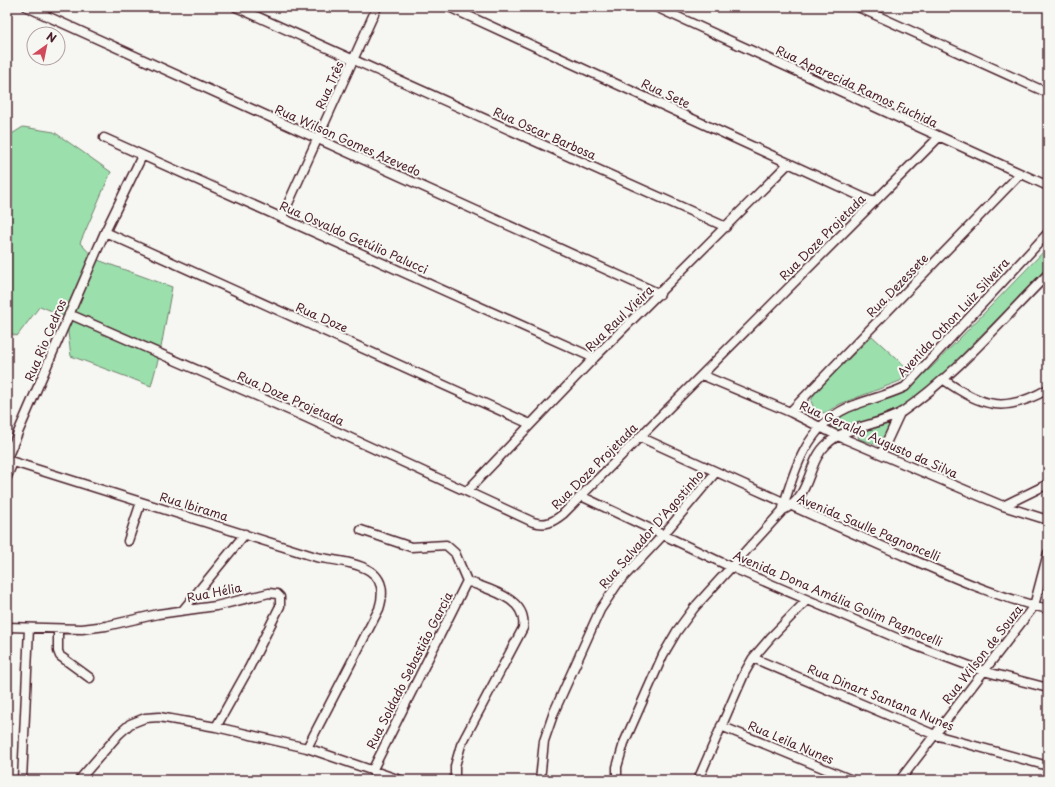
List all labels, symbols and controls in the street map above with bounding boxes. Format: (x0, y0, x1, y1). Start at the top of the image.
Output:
north arrow (26, 26, 66, 66)
text: N (43, 28, 60, 47)
street label: Rua Aparecida Ramos Fuchida (773, 40, 941, 132)
street label: Rua Três (310, 58, 348, 112)
street label: Rua Sete (639, 74, 694, 112)
street label: Rua Wilson Gomes Azevedo (272, 100, 424, 180)
street label: Rua Oscar Barbosa (491, 102, 600, 164)
street label: Rua Doze Projetada (775, 190, 869, 284)
street label: Rua Osvaldo Getúlio Palucci (277, 196, 431, 278)
street label: Rua Dezessete (862, 249, 932, 321)
street label: Avenida Othon Luiz Silveira (893, 253, 1013, 381)
street label: Rua Raul Vieira (581, 280, 658, 355)
street label: Rua Rio Cedros (20, 296, 71, 384)
street label: Rua Doze (293, 298, 351, 336)
street label: Rua Doze Projetada (235, 366, 348, 430)
street label: Rua Geraldo Augusto da Silva (797, 396, 962, 482)
street label: Rua Doze Projetada (547, 419, 641, 513)
street label: Rua Salvador D'Agostinho (594, 466, 708, 592)
street label: Rua Ibirama (158, 487, 231, 525)
street label: Avenida Saulle Pagnoncelli (795, 489, 943, 565)
street label: Avenida Dona Amália Golim Pagnocelli (731, 546, 945, 650)
street label: Rua Hélia (185, 578, 244, 606)
street label: Rua Soldado Sebastião Garcia (361, 588, 457, 752)
street label: Rua Wilson de Souza (938, 600, 1027, 707)
street label: Rua Dinart Santana Nunes (805, 659, 957, 735)
street label: Rua Leila Nunes (745, 716, 837, 768)

